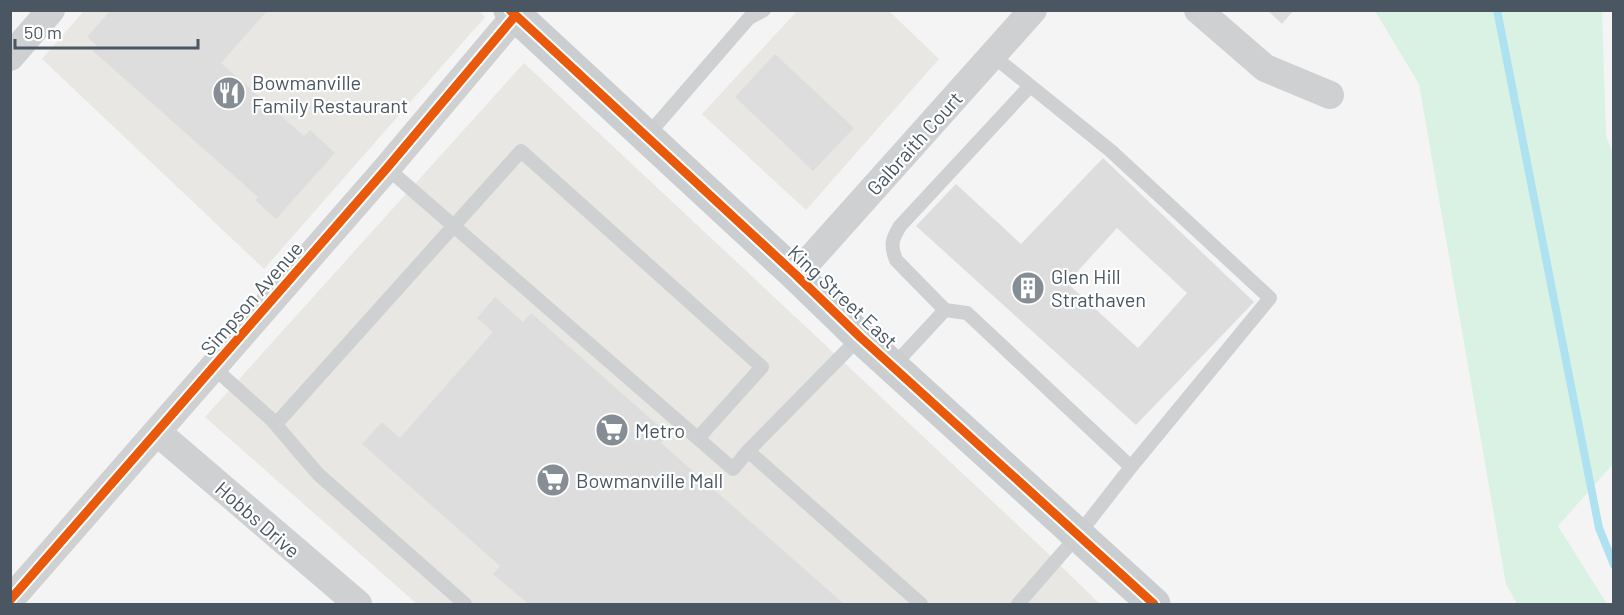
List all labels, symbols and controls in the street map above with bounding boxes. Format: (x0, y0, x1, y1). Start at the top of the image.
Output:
scale bar (15, 12, 198, 50)
text: 50 m (24, 21, 62, 43)
place label: Bowmanville Family Restaurant (252, 70, 408, 117)
restaurant icon: Bowmanville Family Restaurant (211, 75, 247, 111)
street label: Galbraith Court (861, 86, 967, 200)
street label: Simpson Avenue (195, 236, 307, 360)
street label: King Street East (783, 239, 903, 353)
place label: Glen Hill Strathaven (1051, 264, 1146, 311)
building icon: Glen Hill Strathaven (1010, 270, 1046, 306)
supermarket icon: Metro (594, 412, 630, 448)
place label: Metro (635, 418, 685, 442)
supermarket icon: Bowmanville Mall (535, 462, 571, 498)
place label: Bowmanville Mall (576, 468, 723, 492)
street label: Hobbs Drive (211, 476, 305, 562)

